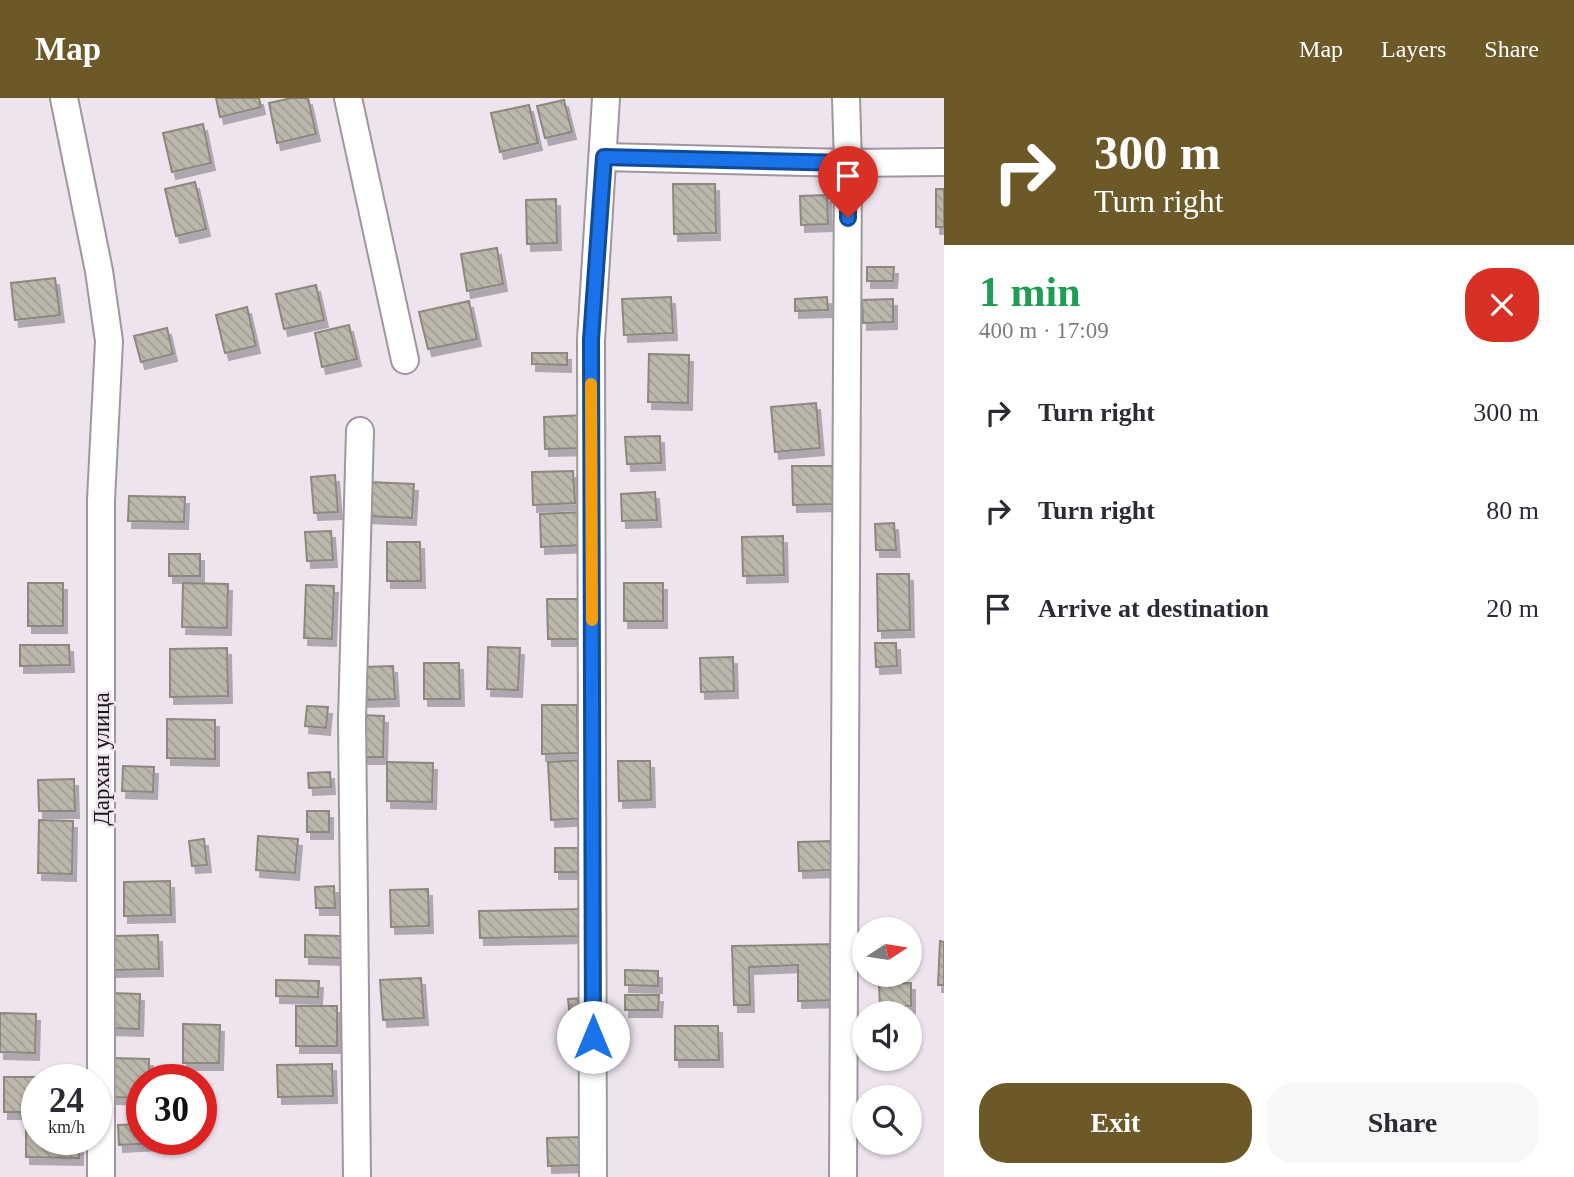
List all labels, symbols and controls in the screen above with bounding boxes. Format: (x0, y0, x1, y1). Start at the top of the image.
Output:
text: Map (35, 31, 101, 67)
text: Map (1299, 36, 1343, 62)
text: Layers (1381, 36, 1446, 62)
text: Share (1484, 36, 1539, 62)
text: 300 m (1094, 125, 1221, 180)
icon: right (979, 126, 1070, 217)
pin (818, 146, 878, 218)
icon: arrive (829, 157, 867, 195)
text: Turn right (1094, 183, 1224, 219)
button: close (1465, 268, 1539, 342)
text: 1 min (979, 269, 1081, 315)
text: 400 m · 17:09 (979, 318, 1109, 343)
icon: right (979, 394, 1017, 432)
text: Turn right (1038, 398, 1155, 427)
text: 300 m (1473, 398, 1539, 427)
icon: right (979, 492, 1017, 530)
text: Turn right (1038, 496, 1155, 525)
text: 80 m (1486, 496, 1539, 525)
icon: arrive (979, 590, 1017, 628)
text: Arrive at destination (1038, 594, 1269, 623)
text: 20 m (1486, 594, 1539, 623)
street label: Дархан улица (89, 692, 114, 826)
north arrow (852, 917, 922, 987)
map controls (852, 917, 922, 1155)
position arrow (556, 1000, 630, 1074)
button: sound (852, 1001, 922, 1071)
speed limit sign: 30 (126, 1064, 217, 1155)
text: 24 (49, 1081, 84, 1120)
button: Exit (979, 1083, 1252, 1163)
button: Share (1266, 1083, 1539, 1163)
button: search (852, 1085, 922, 1155)
text: km/h (48, 1117, 85, 1137)

